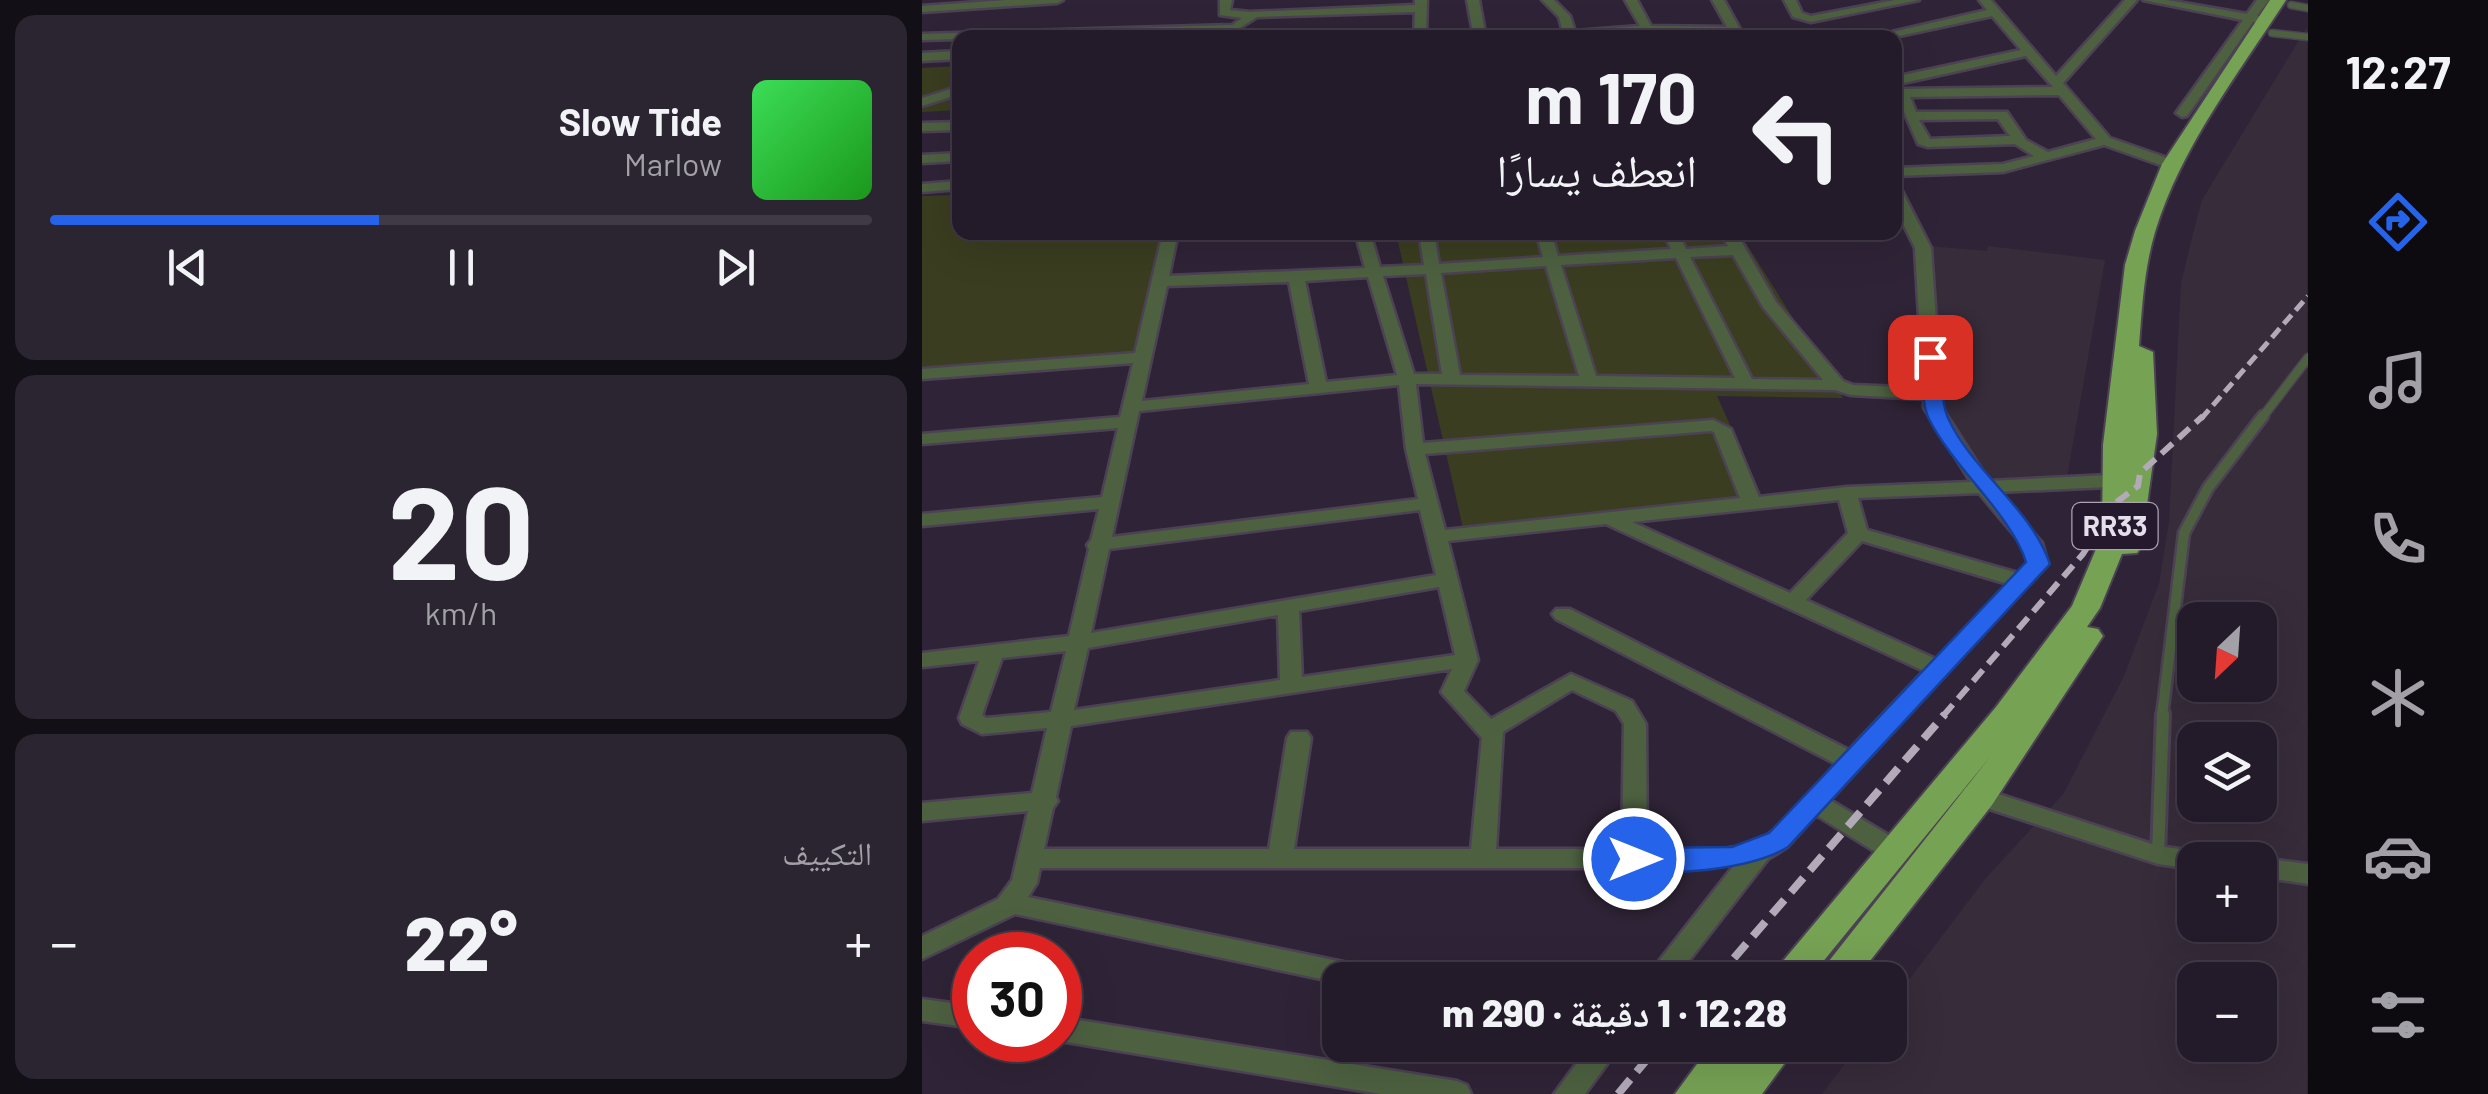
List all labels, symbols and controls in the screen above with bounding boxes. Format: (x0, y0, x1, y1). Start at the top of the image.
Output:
text: 12:27 (2345, 44, 2451, 98)
text: 170 m (1525, 54, 1697, 138)
icon: left (1732, 70, 1862, 200)
text: Slow Tide (559, 98, 722, 144)
text: انعطف يسارًا (1496, 142, 1697, 196)
text: Marlow (624, 144, 722, 182)
icon: directions (2363, 187, 2433, 257)
icon: previous (160, 240, 215, 295)
icon: pause (434, 240, 489, 295)
icon: next (708, 240, 763, 295)
pin (1888, 315, 1973, 400)
icon: arrive (1903, 330, 1958, 385)
icon: music (2363, 345, 2433, 415)
text: 20 (388, 450, 534, 606)
road number: RR33 (2072, 503, 2158, 549)
icon: phone (2363, 504, 2433, 574)
text: km/h (425, 593, 497, 631)
north arrow (2177, 602, 2277, 702)
map controls (2177, 602, 2277, 1062)
icon: climate (2363, 663, 2433, 733)
button: layers (2177, 722, 2277, 822)
position arrow (1582, 807, 1686, 911)
icon: car (2363, 821, 2433, 891)
text: التكييف (782, 833, 872, 871)
button: + (2177, 842, 2277, 942)
text: 22° (404, 896, 518, 986)
text: − (50, 908, 78, 974)
text: + (844, 908, 872, 974)
speed limit sign: 30 (952, 932, 1082, 1062)
button: − (2177, 962, 2277, 1062)
icon: filters (2363, 980, 2433, 1050)
text: 12:28 · 1 دقيقة · 290 m (1442, 989, 1787, 1035)

